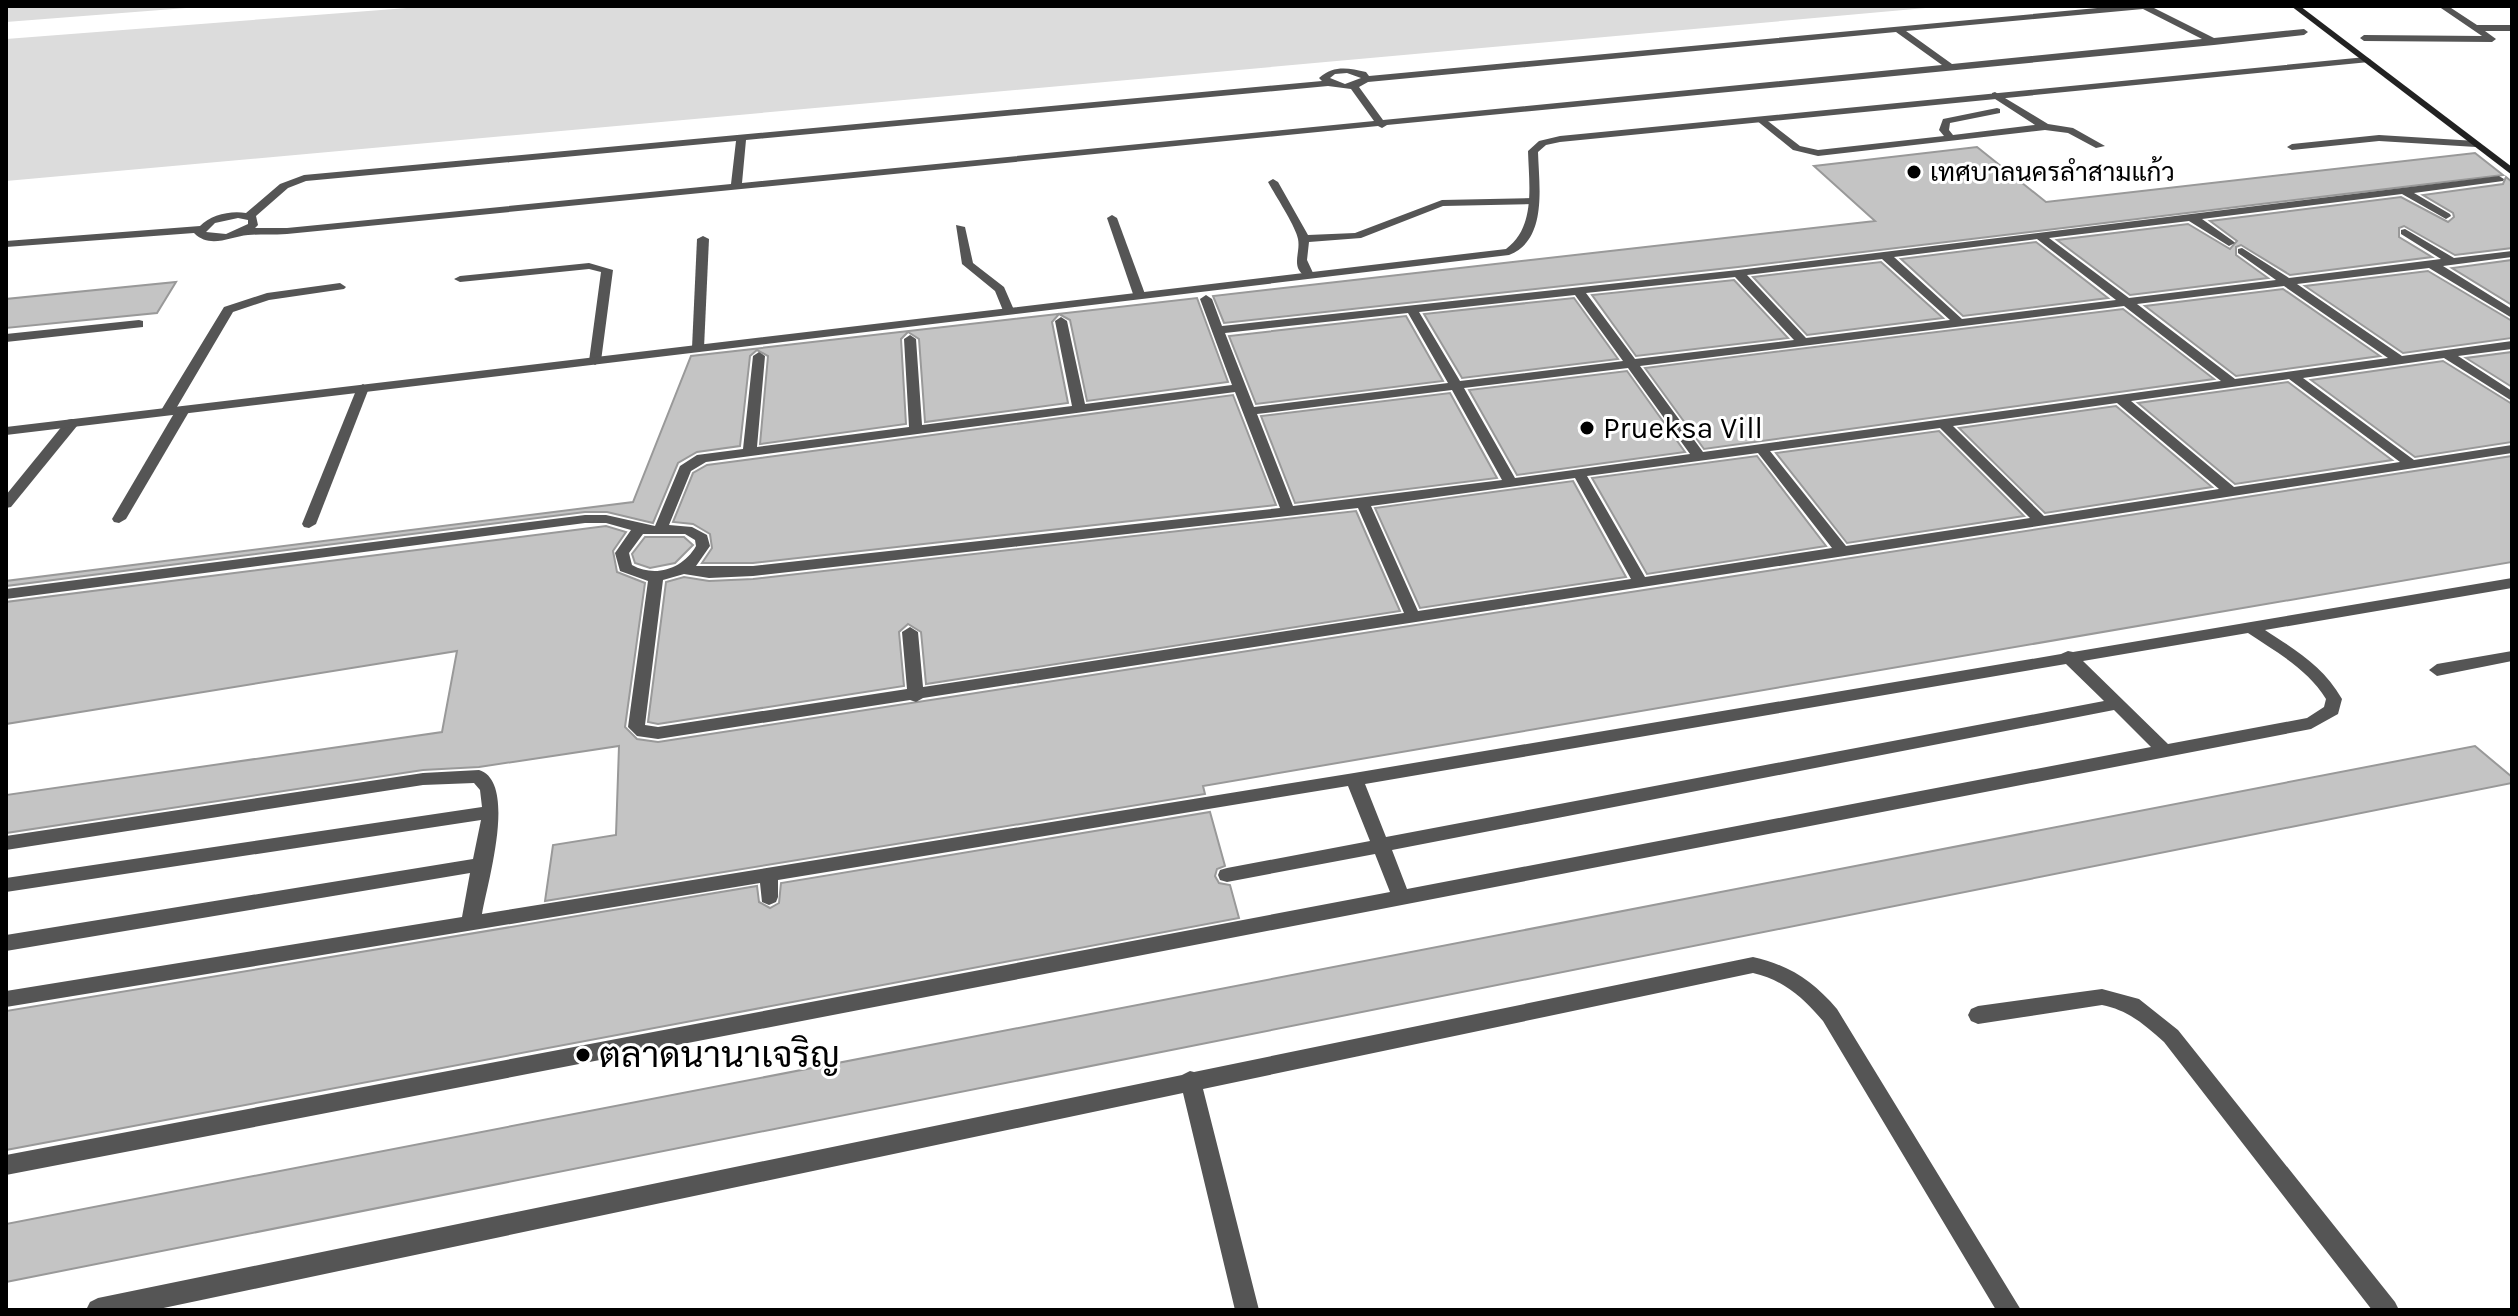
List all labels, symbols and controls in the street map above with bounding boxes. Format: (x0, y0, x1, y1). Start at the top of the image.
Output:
place label: เทศบาลนครลำสามแก้ว (1930, 156, 2175, 188)
marker: เทศบาลนครลำสามแก้ว (1905, 163, 1923, 181)
place label: Prueksa Vill (1603, 410, 1763, 446)
marker: Prueksa Vill (1578, 419, 1596, 437)
place label: ตลาดนานาเจริญ (599, 1034, 840, 1076)
marker: ตลาดนานาเจริญ (574, 1046, 592, 1064)

